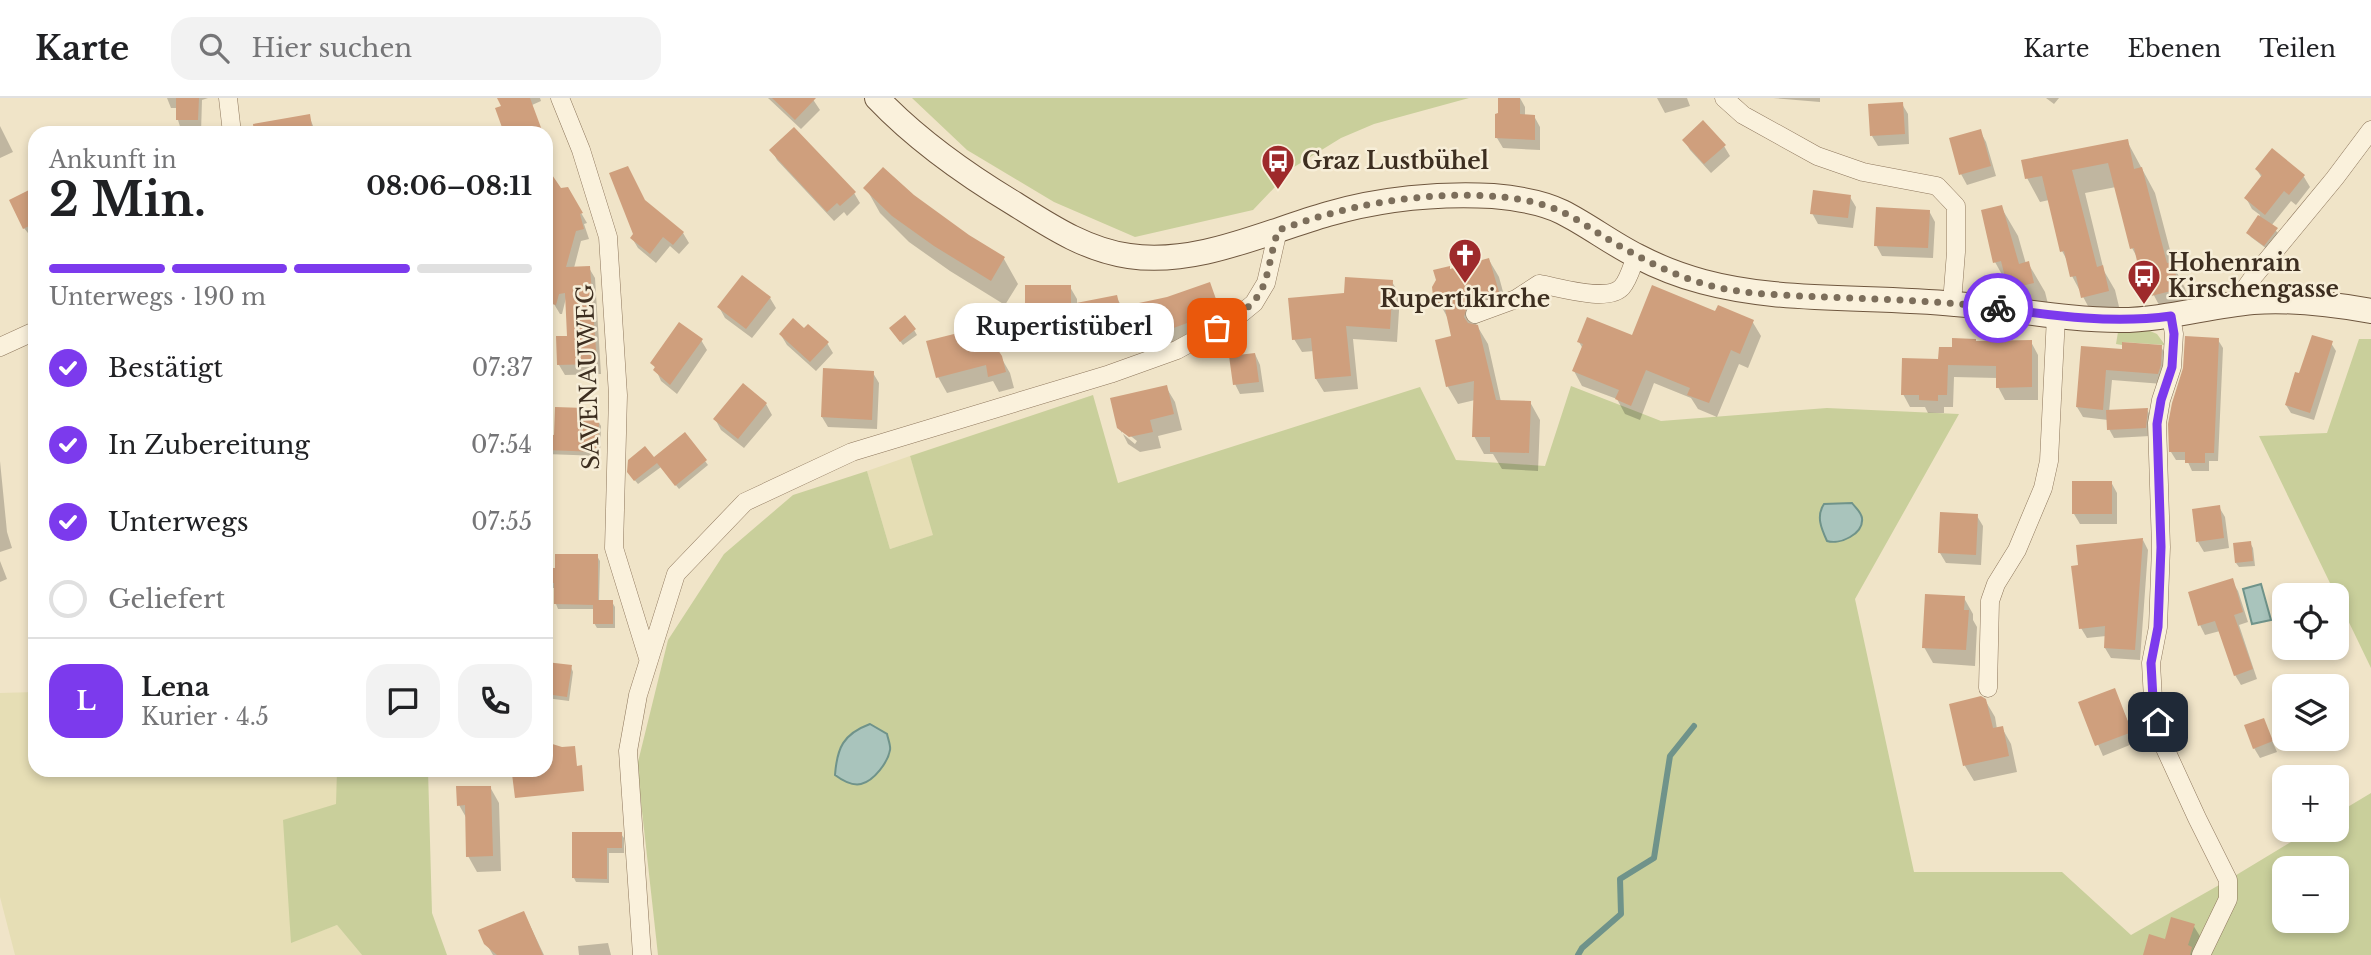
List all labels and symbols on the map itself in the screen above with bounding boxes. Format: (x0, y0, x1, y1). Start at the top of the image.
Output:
bus stop icon: Graz Lustbühel (1259, 142, 1297, 191)
place label: Graz Lustbühel (1302, 147, 1489, 175)
church icon: Rupertikirche (1446, 236, 1484, 285)
place label: Hohenrain Kirschengasse (2168, 249, 2339, 303)
bus stop icon: Hohenrain Kirschengasse (2125, 257, 2163, 306)
courier (1963, 273, 2033, 343)
street label: SAVENAUWEG (571, 284, 605, 470)
place label: Rupertikirche (1380, 285, 1550, 313)
pin (1187, 298, 1247, 358)
callout: Rupertistüberl (954, 303, 1175, 352)
pin (2128, 692, 2188, 752)

